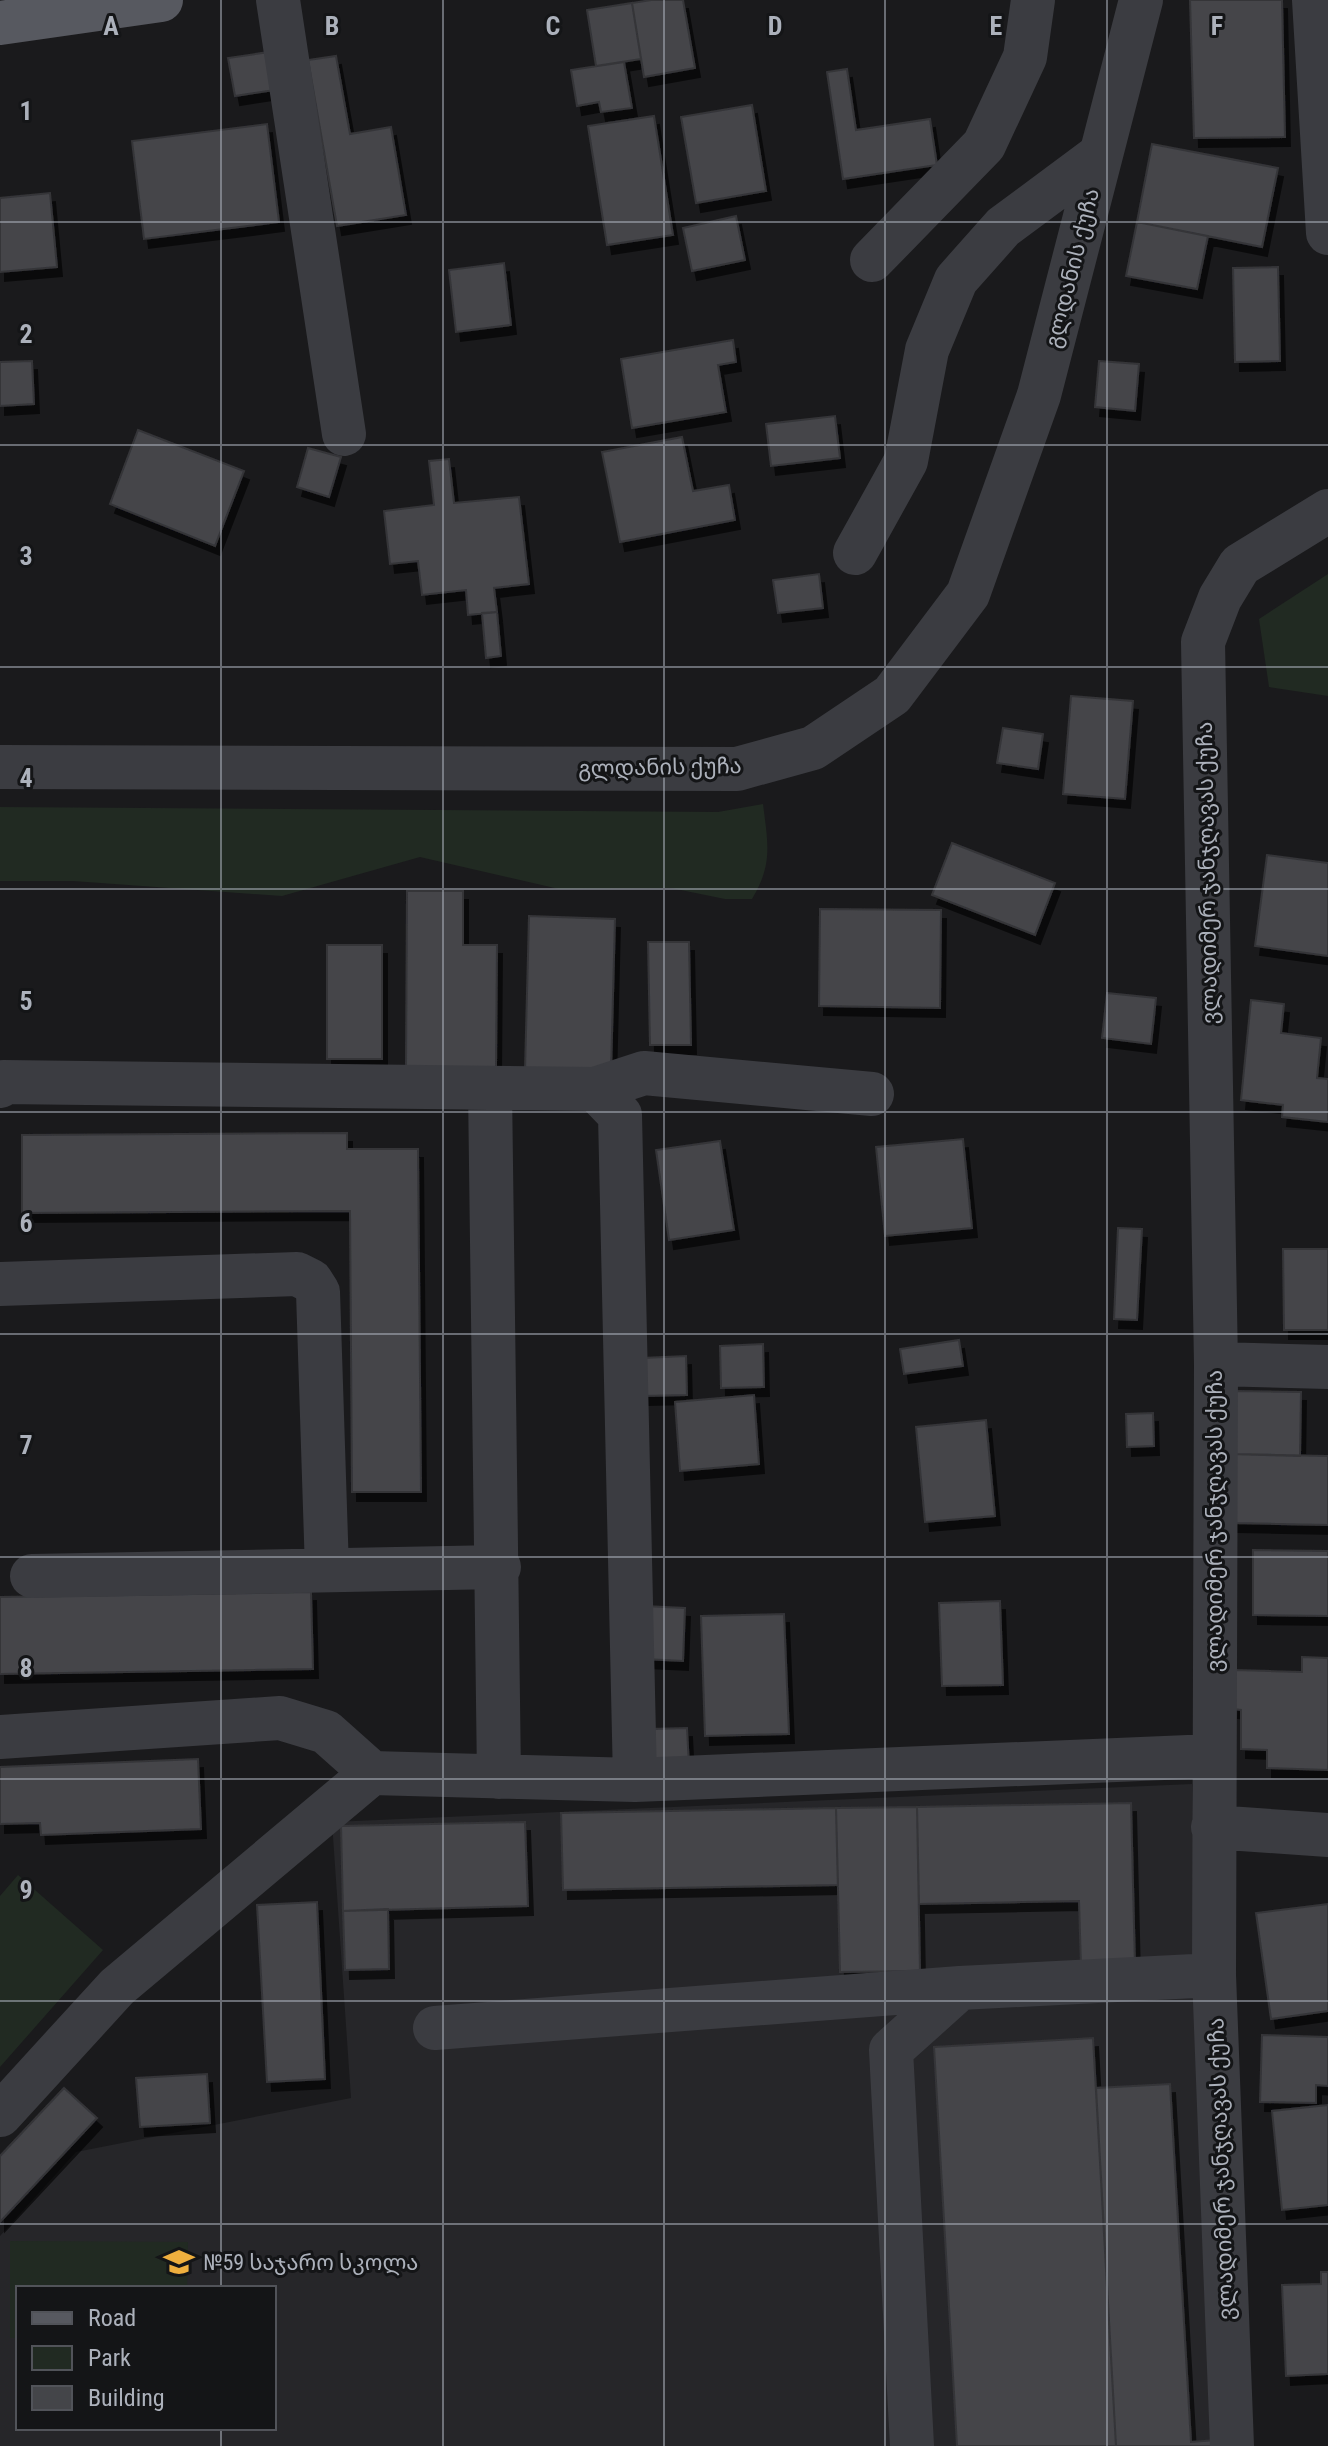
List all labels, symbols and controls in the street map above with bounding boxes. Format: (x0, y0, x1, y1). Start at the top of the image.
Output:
text: A (103, 11, 119, 41)
text: B (325, 11, 339, 41)
text: C (546, 11, 561, 41)
text: D (768, 11, 782, 41)
text: E (990, 11, 1003, 41)
text: F (1211, 11, 1223, 41)
text: 1 (19, 96, 33, 126)
street label: გლდანის ქუჩა (1040, 186, 1105, 351)
text: 2 (19, 319, 33, 349)
text: 3 (19, 541, 33, 571)
street label: ვლადიმერ ჯანჯღავას ქუჩა (1192, 721, 1223, 1025)
street label: გლდანის ქუჩა (578, 753, 742, 782)
text: 4 (19, 763, 33, 793)
text: 5 (19, 986, 33, 1016)
text: 6 (19, 1208, 33, 1238)
street label: ვლადიმერ ჯანჯღავას ქუჩა (1202, 1370, 1228, 1672)
text: 7 (19, 1430, 33, 1460)
text: 8 (19, 1653, 33, 1683)
text: 9 (19, 1875, 33, 1905)
street label: ვლადიმერ ჯანჯღავას ქუჩა (1203, 2017, 1240, 2321)
school or university icon: №59 საჯარო სკოლა (162, 2245, 196, 2279)
place label: №59 საჯარო სკოლა (203, 2250, 418, 2276)
legend (16, 2286, 276, 2430)
text: Road (88, 2304, 136, 2332)
text: Park (88, 2344, 131, 2372)
text: Building (88, 2384, 165, 2412)

